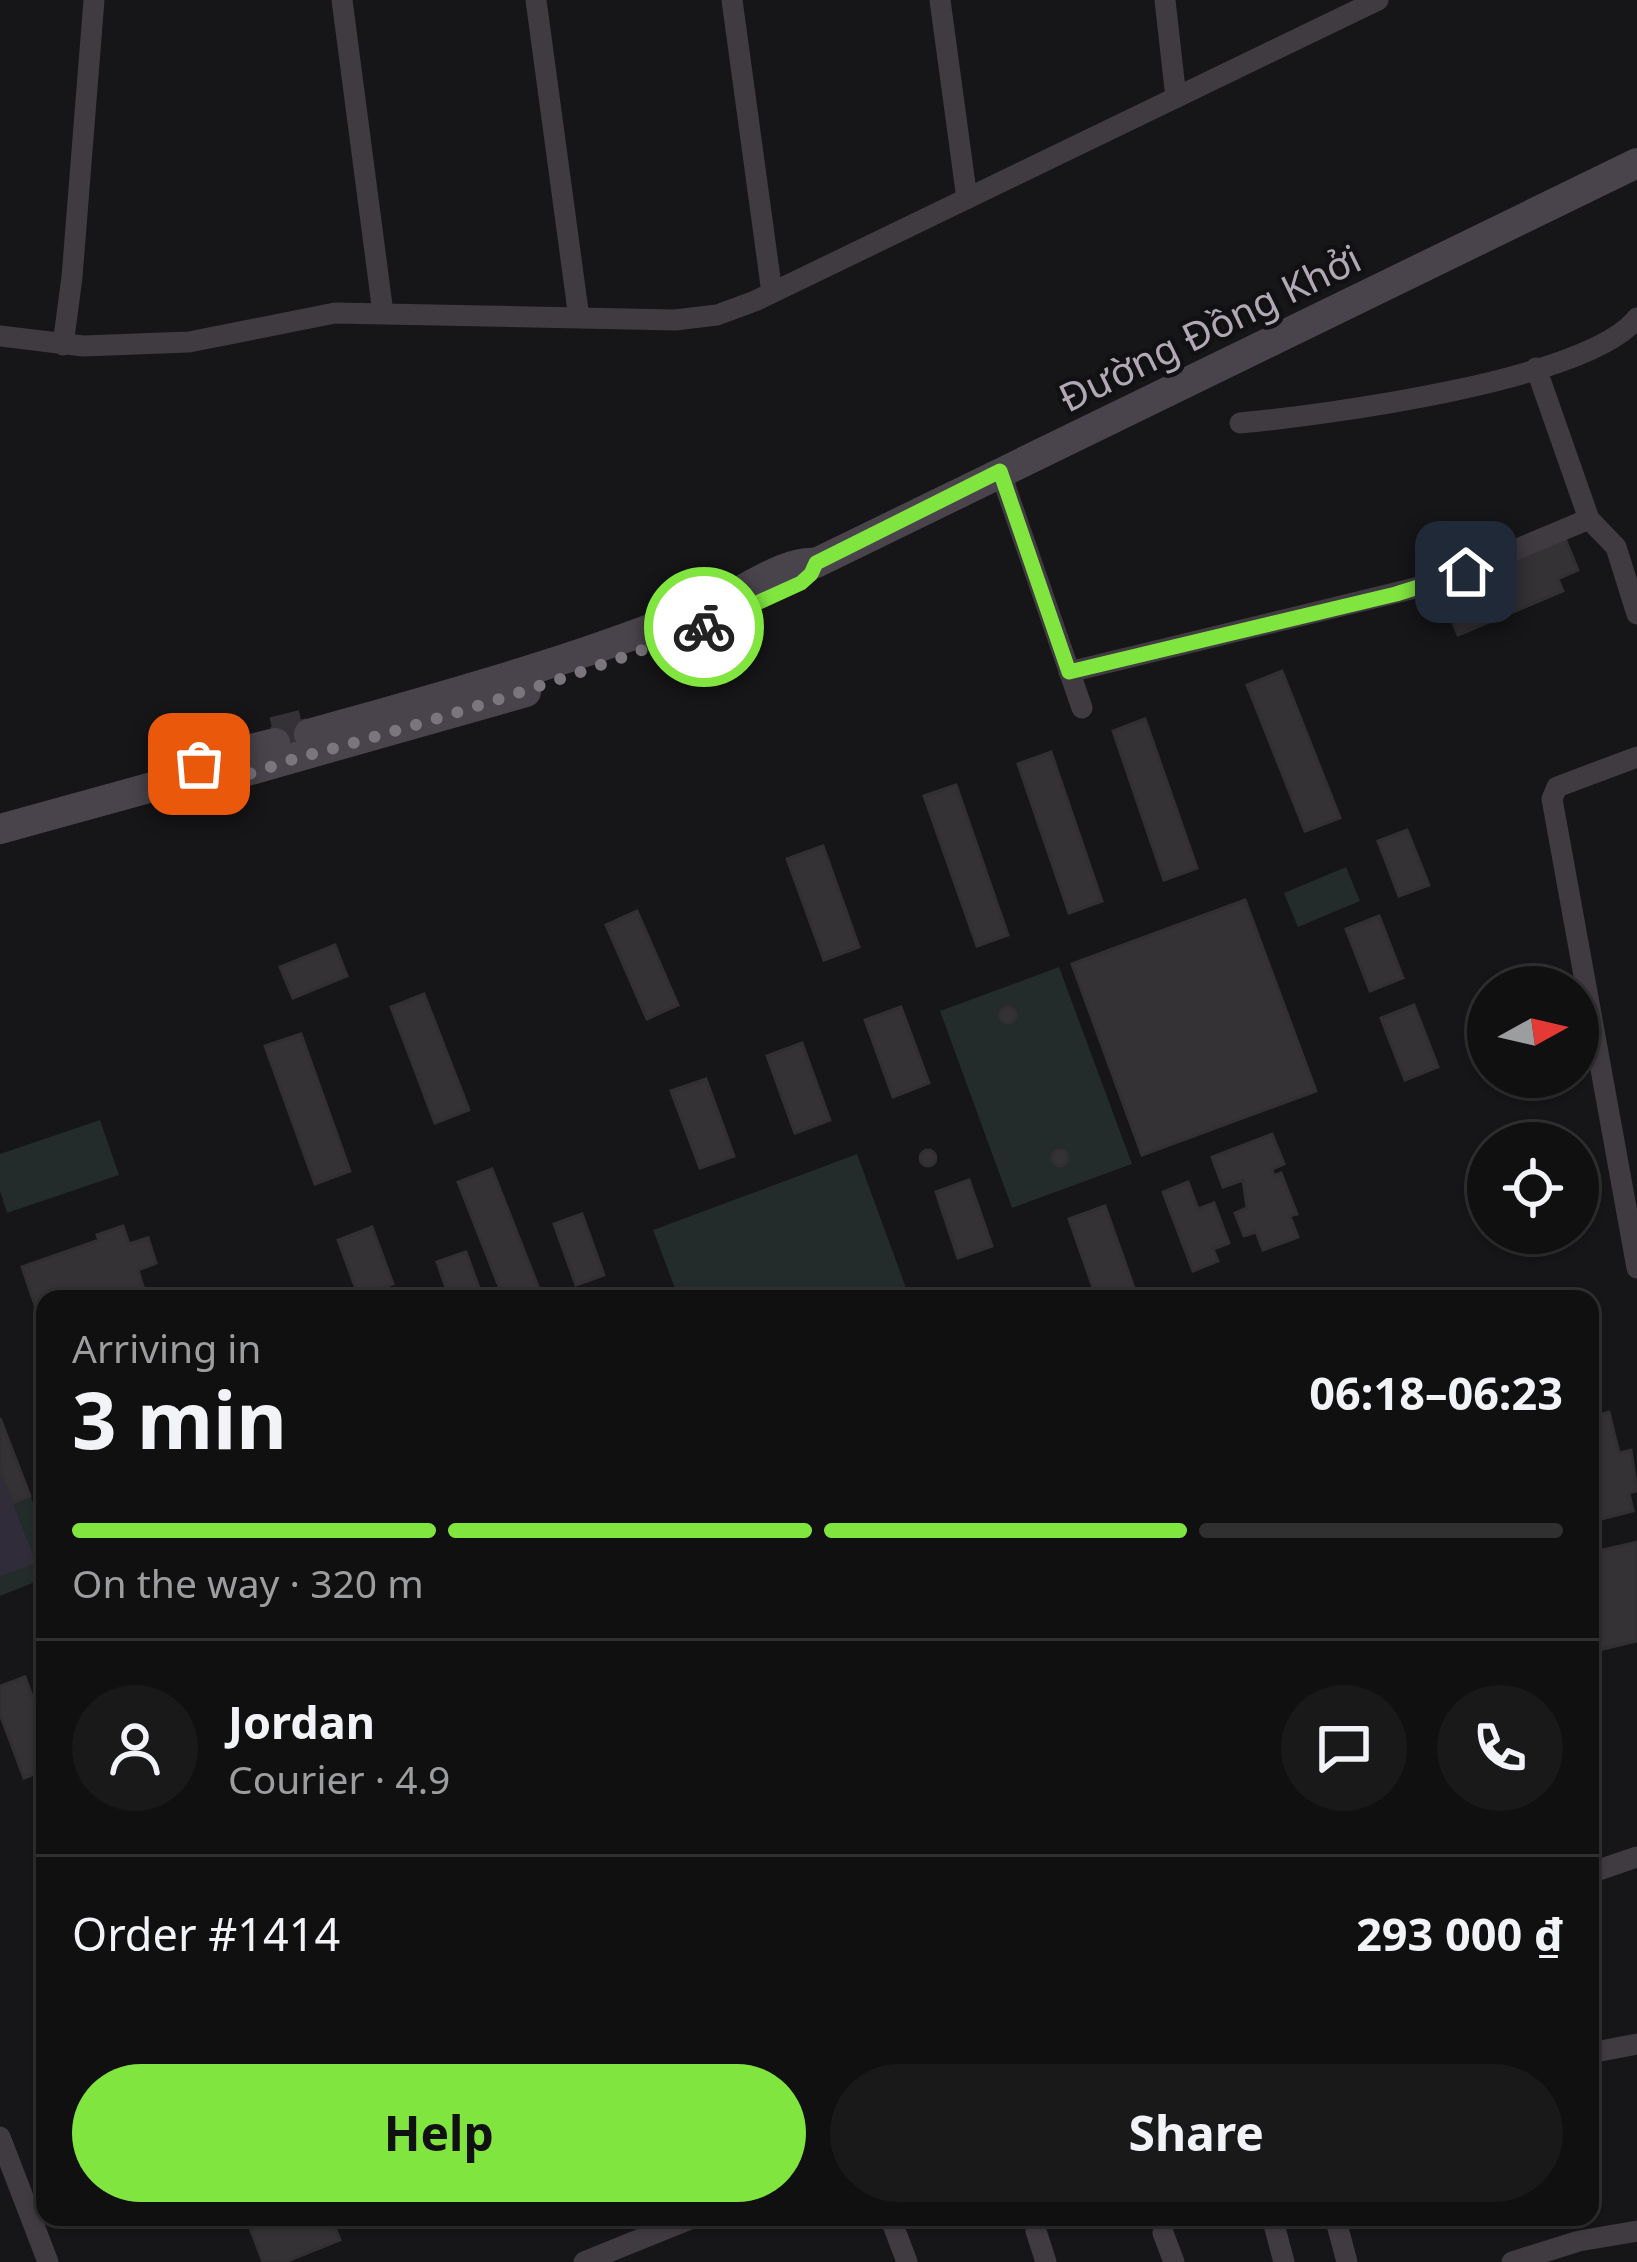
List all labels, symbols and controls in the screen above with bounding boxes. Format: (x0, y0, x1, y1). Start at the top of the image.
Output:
street label: Đường Đồng Khởi (1049, 231, 1369, 423)
pin (1415, 521, 1517, 623)
icon: home (1433, 539, 1499, 605)
courier (644, 567, 764, 687)
icon: bike (671, 594, 737, 660)
pin (148, 713, 250, 815)
icon: bag (166, 731, 232, 797)
north arrow (1467, 966, 1599, 1098)
map controls (1467, 966, 1599, 1254)
button: locate (1467, 1122, 1599, 1254)
text: Arriving in (72, 1321, 261, 1374)
text: 06:18–06:23 (1309, 1362, 1563, 1423)
text: 3 min (72, 1366, 287, 1472)
text: On the way · 320 m (72, 1556, 424, 1609)
button: person (72, 1685, 198, 1811)
button: chat (1281, 1685, 1407, 1811)
button: phone (1437, 1685, 1563, 1811)
text: Jordan (228, 1691, 375, 1752)
text: Courier · 4.9 (228, 1752, 450, 1805)
text: Order #1414 (72, 1903, 340, 1964)
text: 293 000 ₫ (1356, 1903, 1563, 1964)
button: Help (72, 2064, 806, 2202)
button: Share (830, 2064, 1563, 2202)

